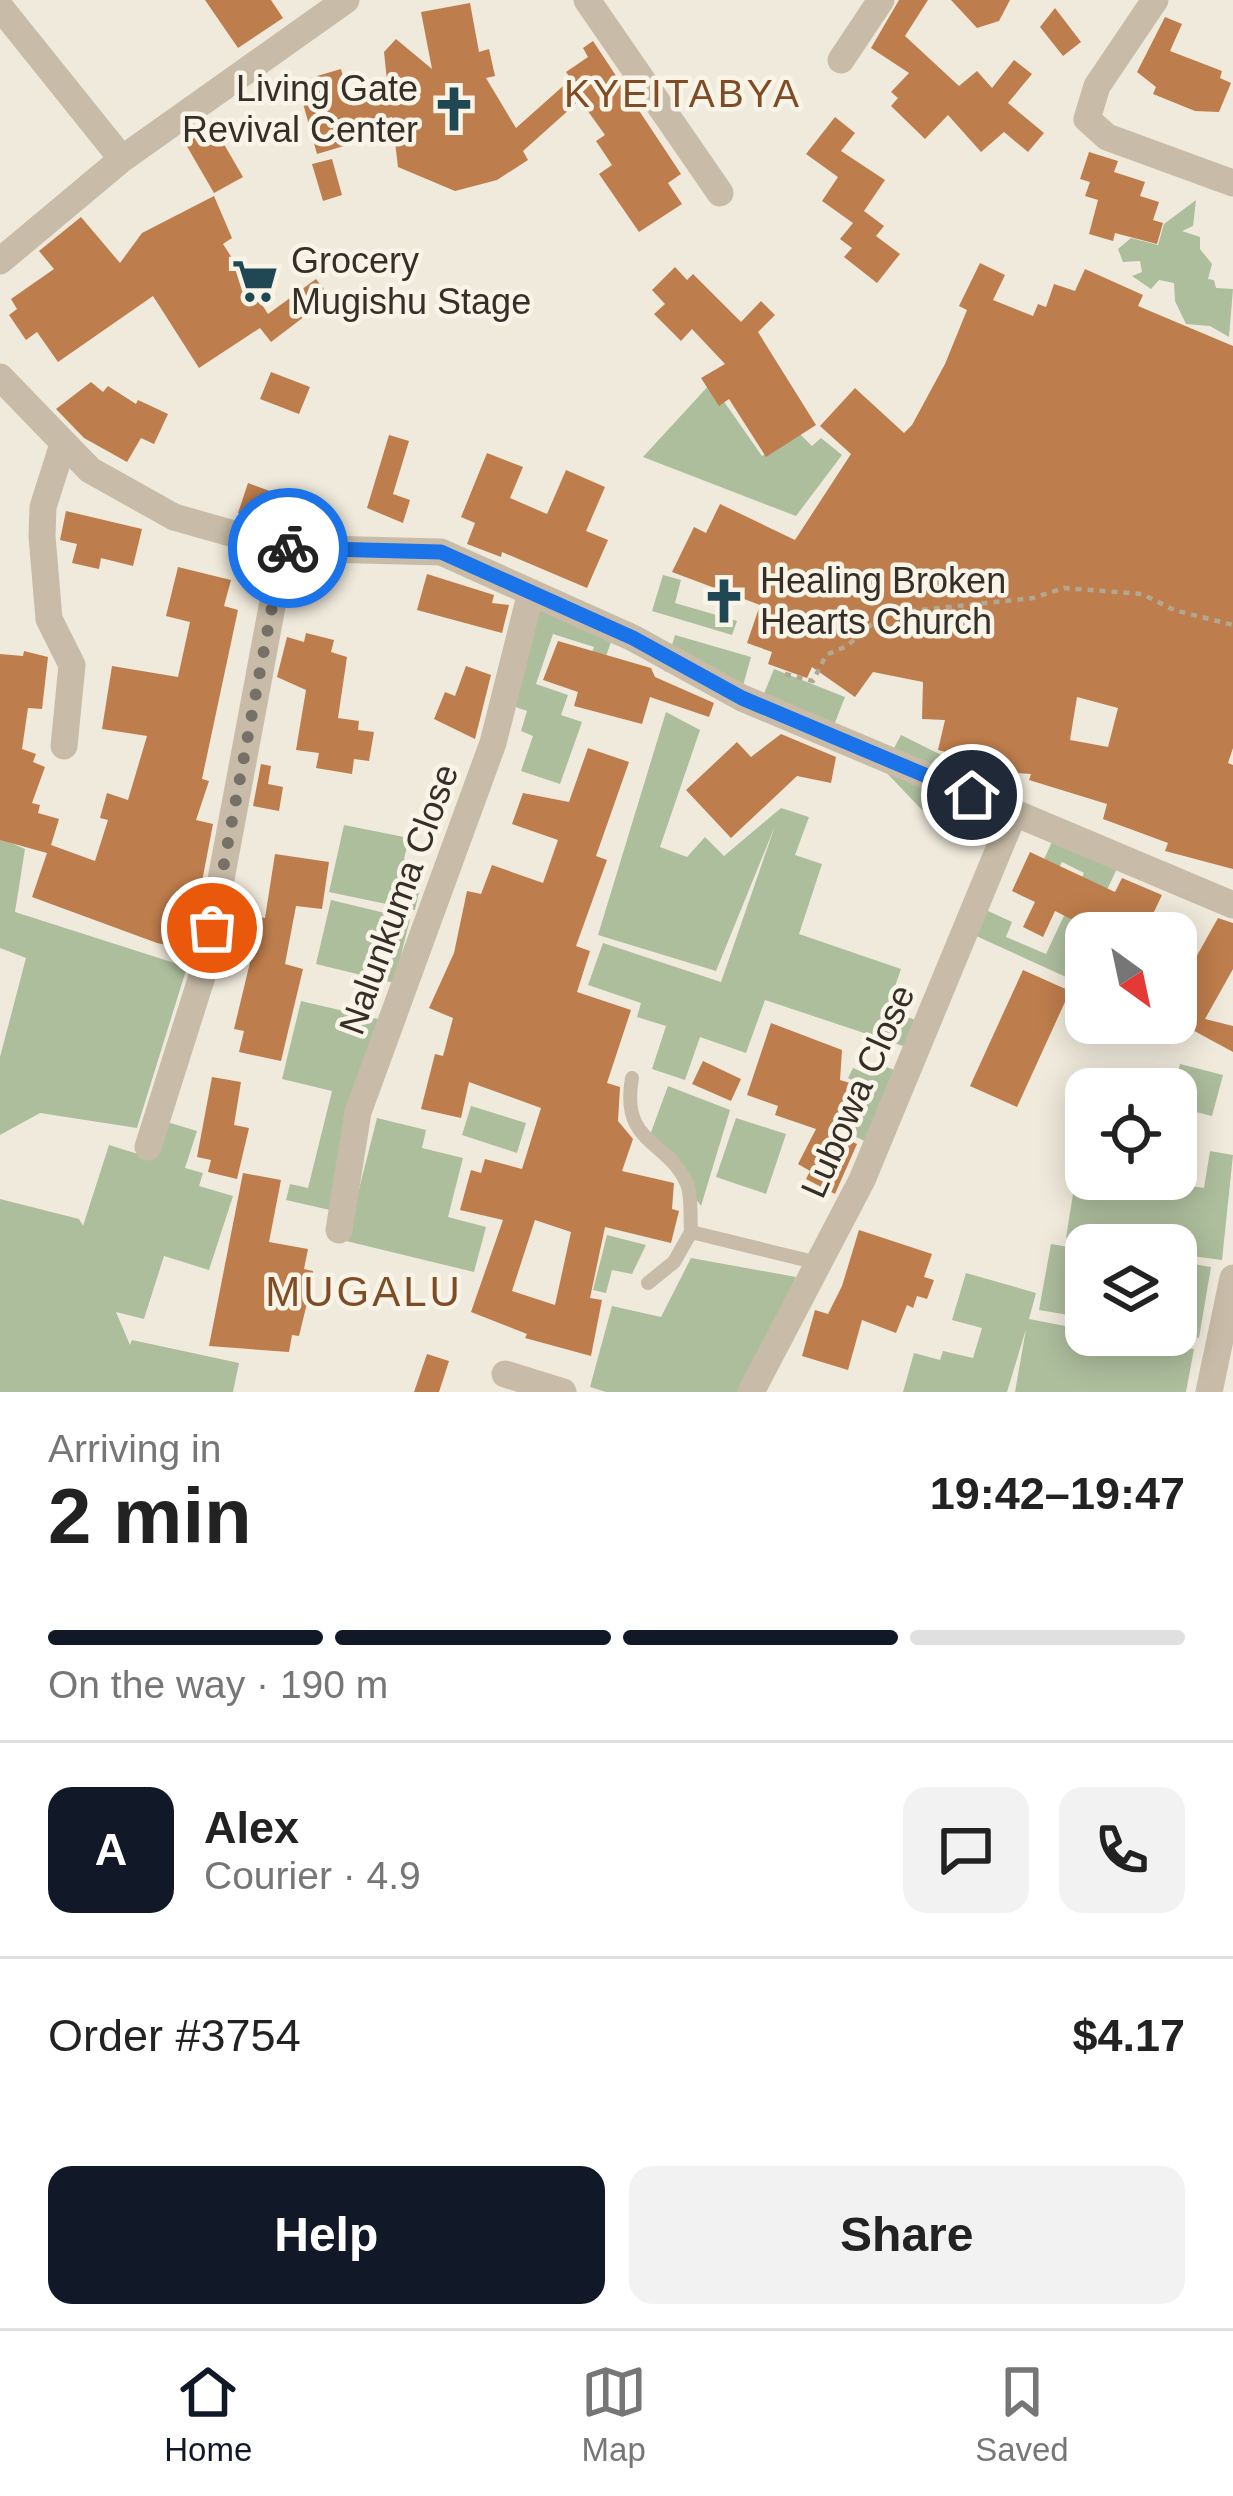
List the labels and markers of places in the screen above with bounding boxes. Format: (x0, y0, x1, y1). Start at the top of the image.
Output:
place label: Living Gate Revival Center (182, 68, 418, 150)
church icon: Living Gate Revival Center (429, 84, 479, 134)
place label: Grocery Mugishu Stage (291, 240, 531, 322)
supermarket icon: Grocery Mugishu Stage (230, 256, 280, 306)
place label: Healing Broken Hearts Church (760, 560, 1006, 642)
church icon: Healing Broken Hearts Church (699, 576, 749, 626)
pin (921, 744, 1023, 846)
pin (161, 877, 263, 979)

